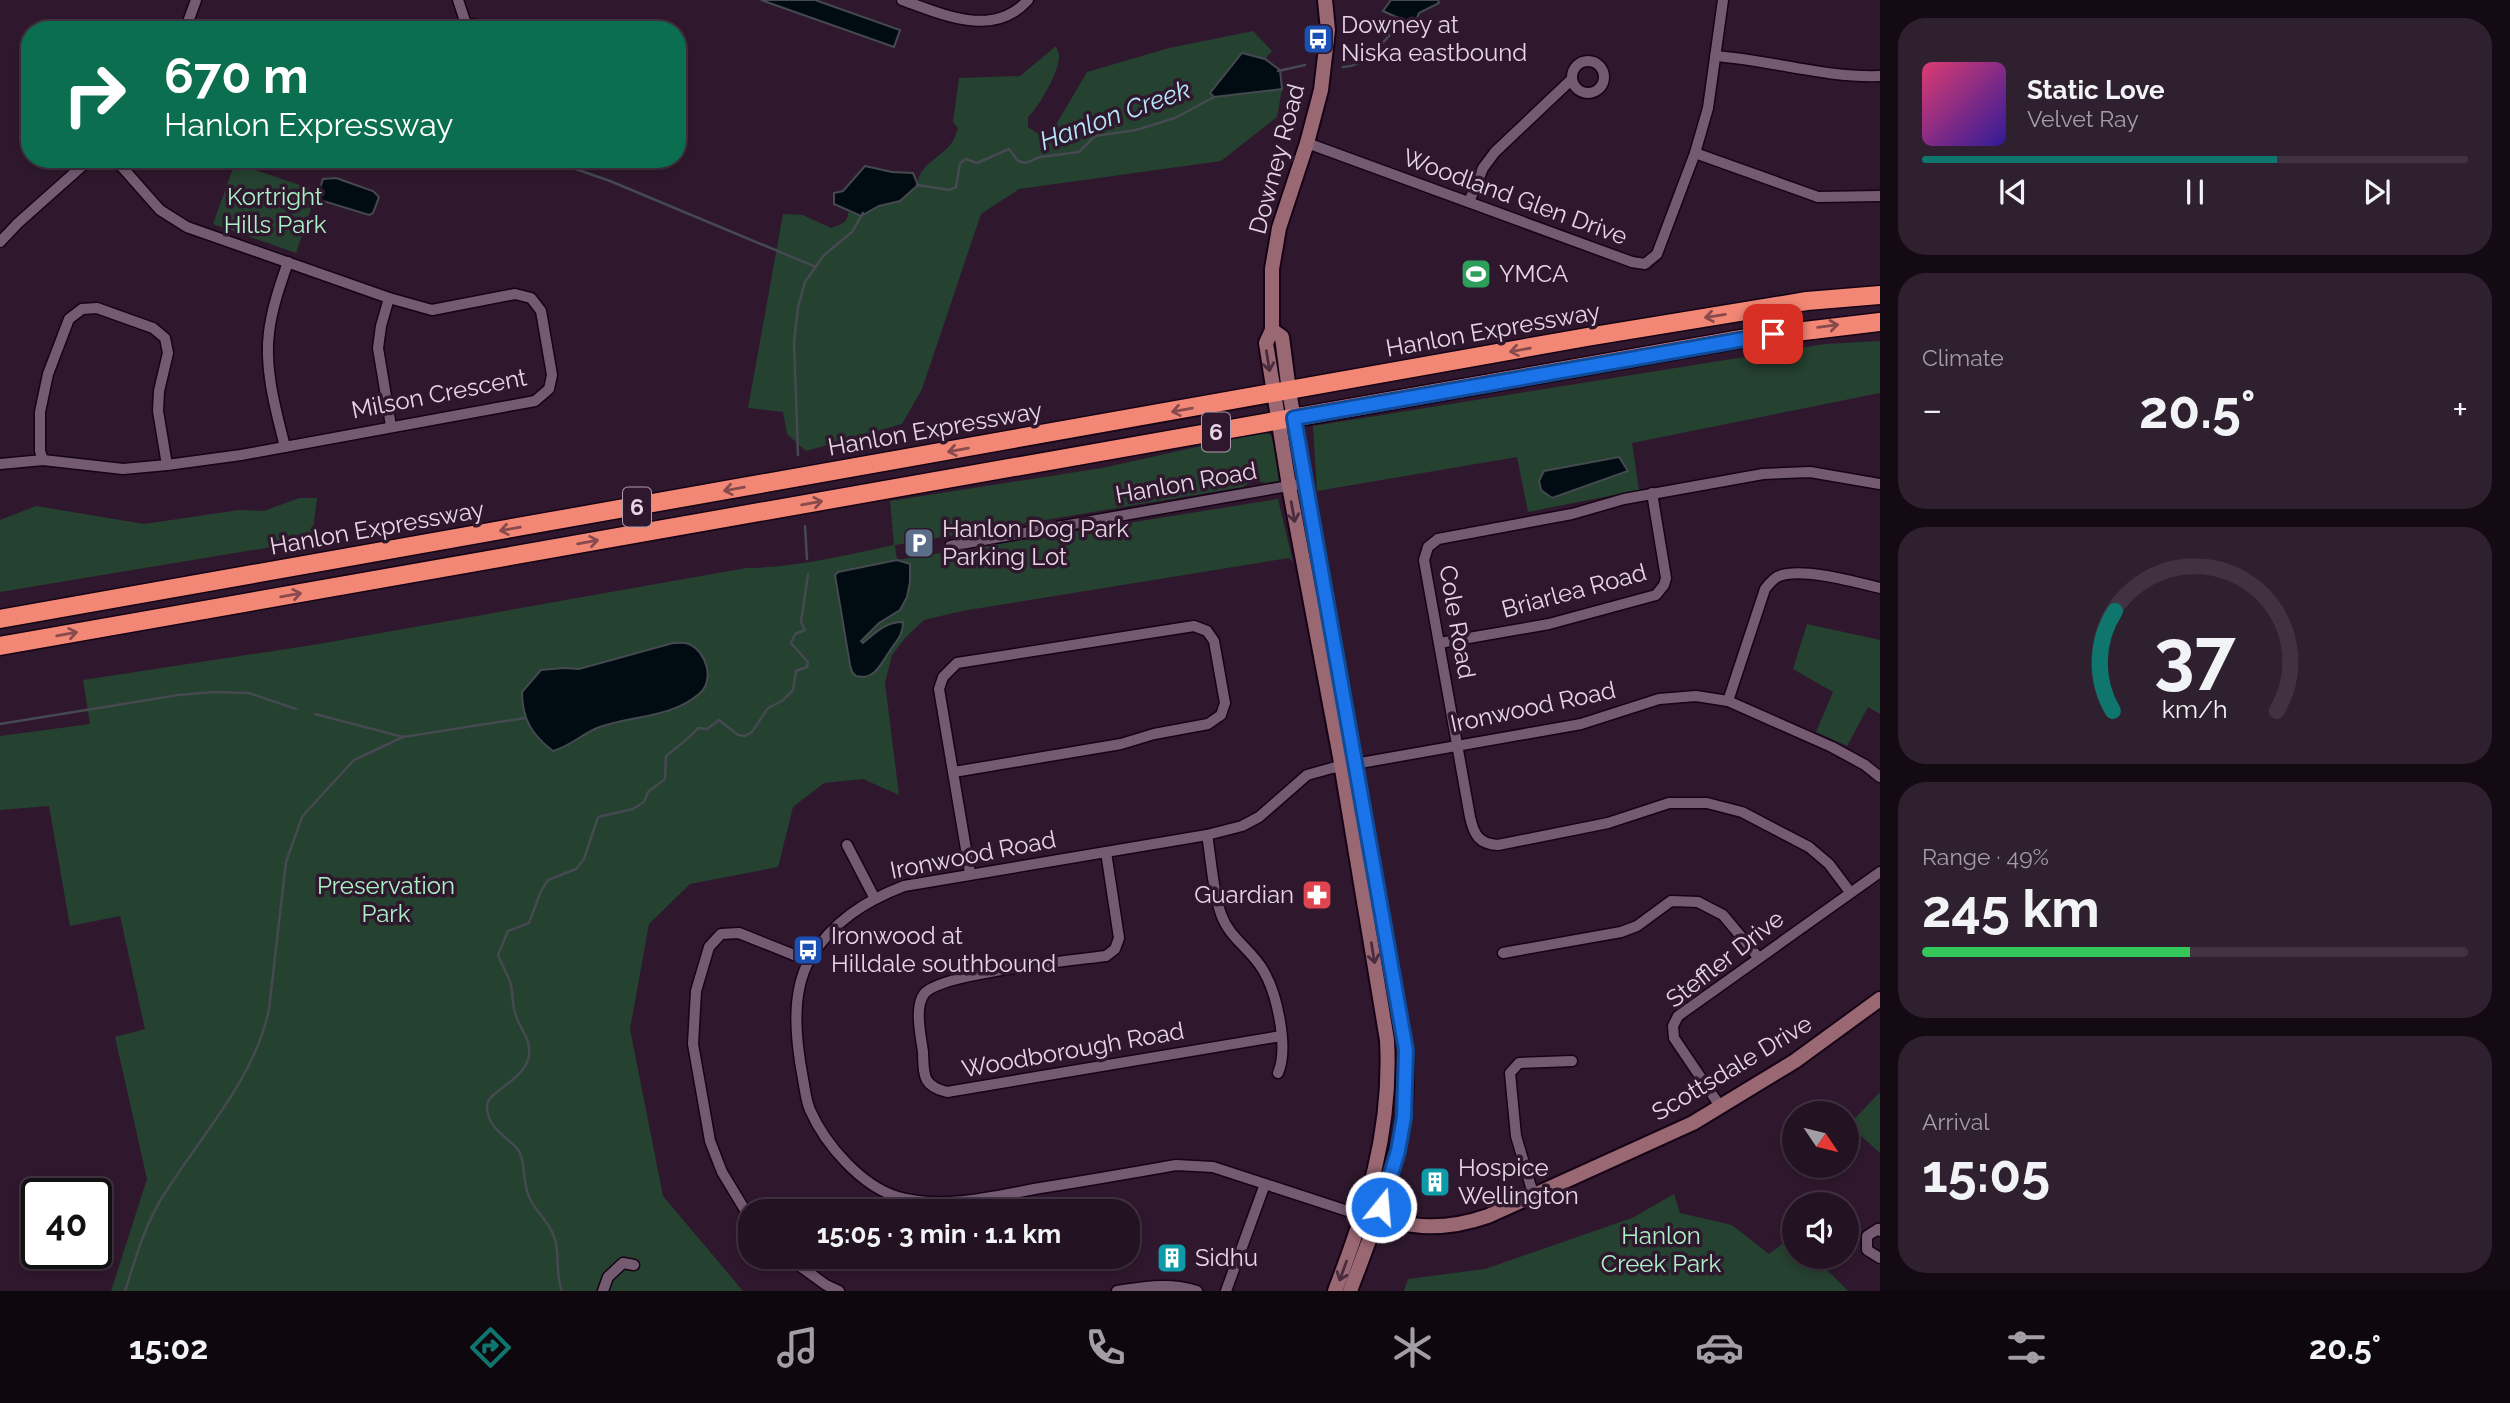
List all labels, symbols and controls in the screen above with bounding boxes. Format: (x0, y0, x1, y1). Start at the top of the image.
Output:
place label: Downey at Niska eastbound (1341, 10, 1527, 67)
bus stop icon: Downey at Niska eastbound (1301, 22, 1335, 56)
text: 670 m (164, 47, 309, 104)
icon: right (49, 49, 140, 140)
water label: Hanlon Creek (1035, 74, 1195, 156)
text: Static Love (2027, 75, 2165, 105)
street label: Downey Road (1243, 81, 1310, 237)
text: Velvet Ray (2027, 105, 2139, 132)
text: Hanlon Expressway (164, 106, 453, 143)
street label: Woodland Glen Drive (1399, 142, 1631, 251)
icon: previous (1994, 173, 2032, 211)
icon: pause (2176, 173, 2214, 211)
icon: next (2358, 173, 2396, 211)
park label: Kortright Hills Park (224, 182, 327, 239)
sports icon: YMCA (1459, 257, 1493, 291)
place label: YMCA (1499, 259, 1568, 288)
street label: Hanlon Expressway (1383, 296, 1602, 363)
pin (1743, 304, 1803, 364)
one-way arrow (1704, 310, 1727, 323)
icon: arrive (1754, 315, 1792, 353)
one-way arrow (1816, 320, 1839, 333)
one-way arrow (1509, 343, 1532, 357)
text: Climate (1922, 344, 2004, 371)
one-way arrow (1262, 349, 1275, 372)
street label: Milson Crescent (349, 362, 529, 425)
text: 20.5° (2139, 379, 2256, 440)
text: − (1922, 387, 1942, 432)
text: + (2452, 387, 2468, 432)
street label: Hanlon Expressway (825, 395, 1044, 462)
one-way arrow (1171, 404, 1194, 417)
road number: 6 (1202, 412, 1230, 452)
one-way arrow (947, 444, 970, 457)
street label: Hanlon Road (1113, 456, 1259, 509)
one-way arrow (723, 483, 746, 496)
road number: 6 (623, 488, 651, 526)
street label: Hanlon Expressway (267, 494, 486, 561)
one-way arrow (800, 496, 823, 509)
one-way arrow (1287, 500, 1301, 523)
place label: Hanlon Dog Park Parking Lot (942, 514, 1129, 571)
one-way arrow (499, 523, 522, 536)
parking icon: Hanlon Dog Park Parking Lot (902, 526, 936, 560)
one-way arrow (576, 535, 599, 548)
street label: Briarlea Road (1498, 557, 1649, 624)
street label: Cole Road (1433, 563, 1482, 681)
one-way arrow (279, 587, 302, 601)
text: 37 (2154, 614, 2236, 699)
one-way arrow (55, 627, 78, 640)
street label: Ironwood Road (1448, 675, 1618, 738)
text: km/h (2162, 694, 2228, 724)
street label: Ironwood Road (888, 824, 1058, 885)
text: Range · 49% (1922, 843, 2049, 870)
park label: Preservation Park (317, 871, 455, 928)
pharmacy icon: Guardian (1300, 878, 1334, 912)
text: 245 km (1922, 878, 2100, 939)
place label: Guardian (1194, 880, 1294, 909)
street label: Steffler Drive (1660, 904, 1789, 1013)
place label: Ironwood at Hilldale southbound (831, 921, 1056, 978)
bus stop icon: Ironwood at Hilldale southbound (791, 933, 825, 967)
one-way arrow (1367, 941, 1380, 964)
street label: Scottsdale Drive (1647, 1008, 1817, 1127)
street label: Woodborough Road (960, 1016, 1186, 1083)
north arrow (1782, 1101, 1858, 1178)
map controls (1782, 1101, 1859, 1269)
text: Arrival (1922, 1108, 1989, 1135)
text: 15:05 (1922, 1143, 2050, 1204)
place label: Hospice Wellington (1458, 1153, 1579, 1210)
building icon: Hospice Wellington (1418, 1165, 1452, 1199)
position arrow (1344, 1170, 1418, 1244)
speed limit sign: 40 (21, 1178, 112, 1269)
button: sound (1782, 1192, 1859, 1269)
text: 15:05 · 3 min · 1.1 km (817, 1219, 1061, 1249)
park label: Hanlon Creek Park (1601, 1221, 1722, 1278)
building icon: Sidhu (1155, 1241, 1189, 1275)
place label: Sidhu (1195, 1243, 1258, 1272)
one-way arrow (1335, 1260, 1348, 1282)
icon: directions (466, 1323, 515, 1372)
icon: music (773, 1323, 822, 1372)
icon: phone (1081, 1323, 1130, 1372)
icon: climate (1388, 1323, 1437, 1372)
icon: car (1695, 1323, 1744, 1372)
icon: filters (2002, 1323, 2051, 1372)
text: 15:02 (129, 1329, 208, 1366)
text: 20.5° (2309, 1329, 2381, 1366)

